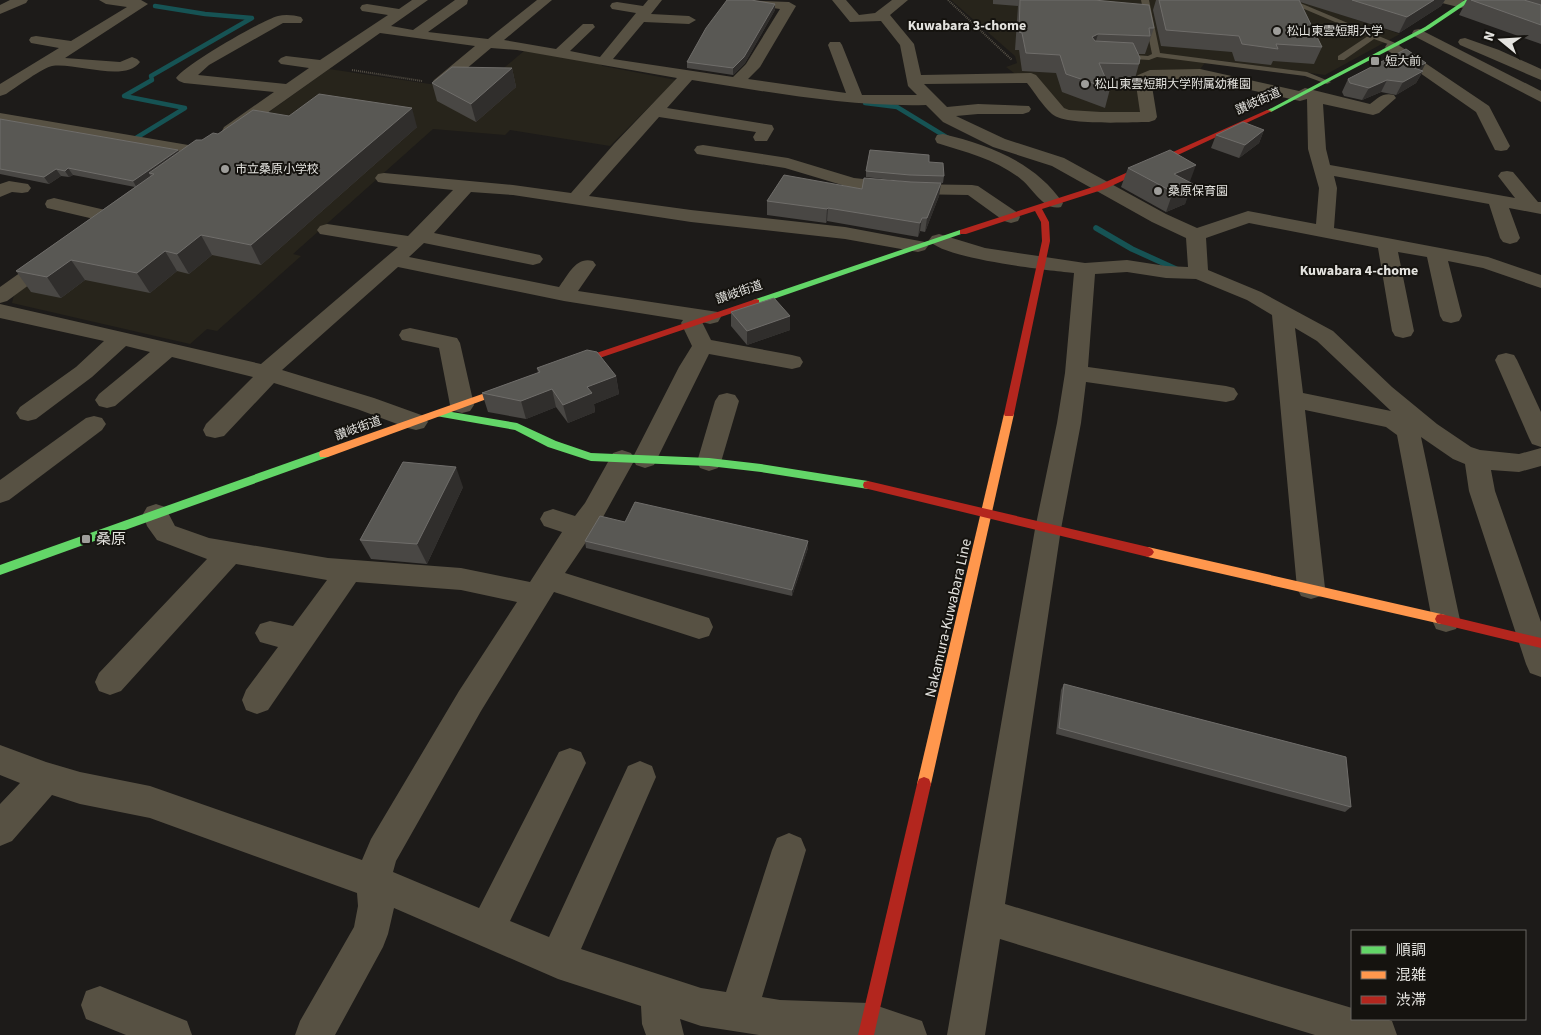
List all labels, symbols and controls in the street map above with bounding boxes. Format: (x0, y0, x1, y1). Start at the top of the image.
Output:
north arrow (1476, 15, 1526, 65)
district label: Kuwabara 3-chome (908, 16, 1026, 36)
place label: 松山東雲短期大学 (1287, 23, 1383, 40)
marker: 松山東雲短期大学 (1271, 25, 1283, 37)
text: N (1479, 29, 1501, 44)
place label: 短大前 (1385, 53, 1421, 70)
marker: 短大前 (1369, 55, 1381, 67)
place label: 松山東雲短期大学附属幼稚園 (1095, 76, 1251, 93)
marker: 松山東雲短期大学附属幼稚園 (1079, 78, 1091, 90)
street label: 讃岐街道 (1233, 84, 1284, 119)
place label: 市立桑原小学校 (235, 161, 319, 178)
marker: 市立桑原小学校 (219, 163, 231, 175)
place label: 桑原保育園 (1168, 183, 1228, 200)
marker: 桑原保育園 (1152, 185, 1164, 197)
district label: Kuwabara 4-chome (1300, 261, 1418, 281)
street label: 讃岐街道 (714, 277, 765, 308)
street label: 讃岐街道 (333, 412, 384, 445)
place label: 桑原 (96, 529, 126, 550)
marker: 桑原 (80, 533, 92, 545)
street label: Nakamura-Kuwabara Line (920, 537, 977, 700)
legend (1351, 930, 1526, 1020)
text: 順調 (1396, 940, 1426, 961)
text: 混雑 (1396, 965, 1426, 986)
text: 渋滞 (1396, 990, 1426, 1011)

